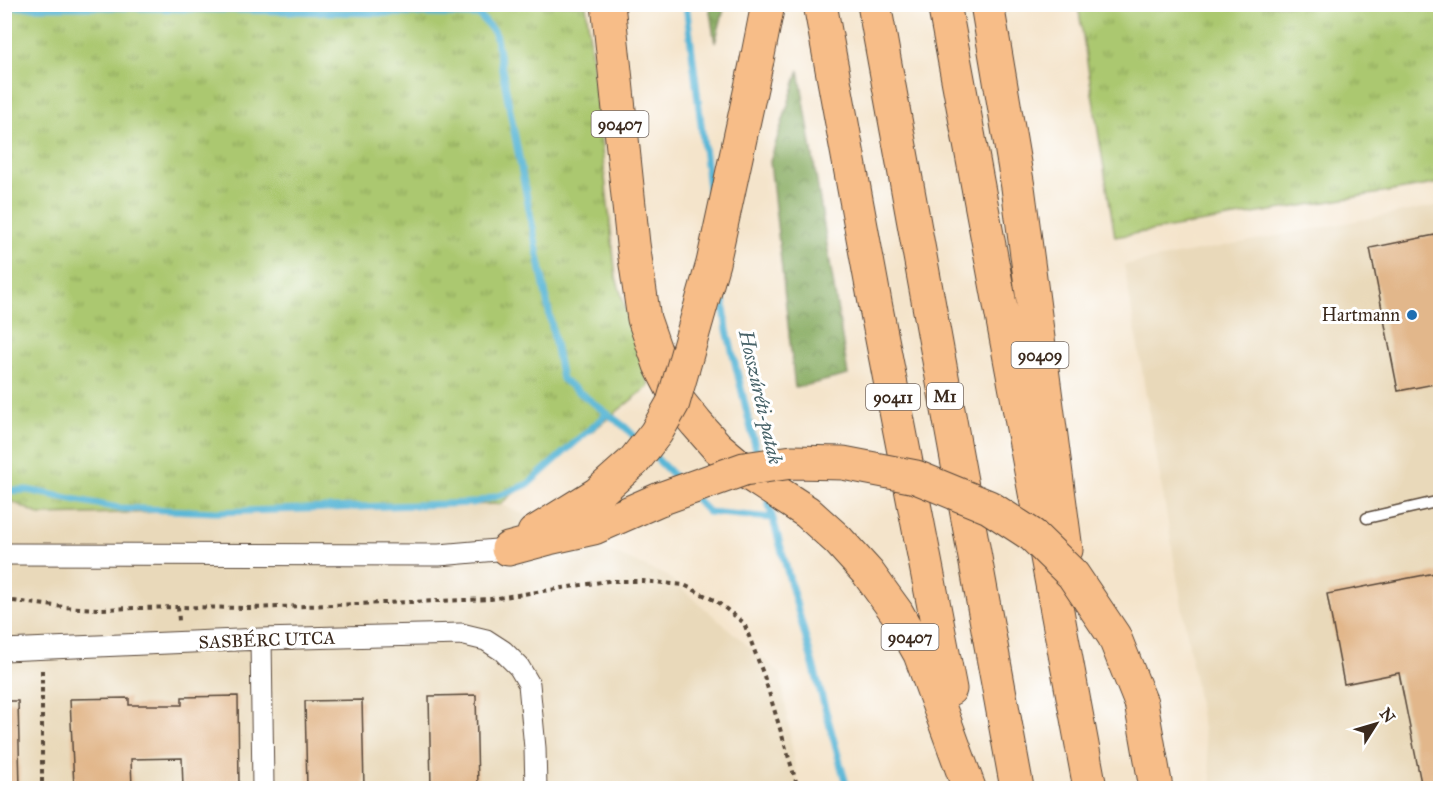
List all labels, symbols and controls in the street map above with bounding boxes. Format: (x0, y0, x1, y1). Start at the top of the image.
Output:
road number: 90407 (592, 111, 648, 137)
place label: Hartmann (1321, 304, 1400, 326)
marker: Hartmann (1405, 308, 1419, 322)
water label: Hosszúréti-patak (733, 326, 788, 467)
road number: 90409 (1012, 342, 1068, 368)
road number: M1 (927, 383, 963, 409)
road number: 90411 (866, 384, 920, 410)
road number: 90407 (882, 624, 938, 650)
street label: SASBÉRC UTCA (198, 625, 336, 653)
north arrow (1346, 694, 1406, 754)
text: N (1376, 704, 1400, 727)

